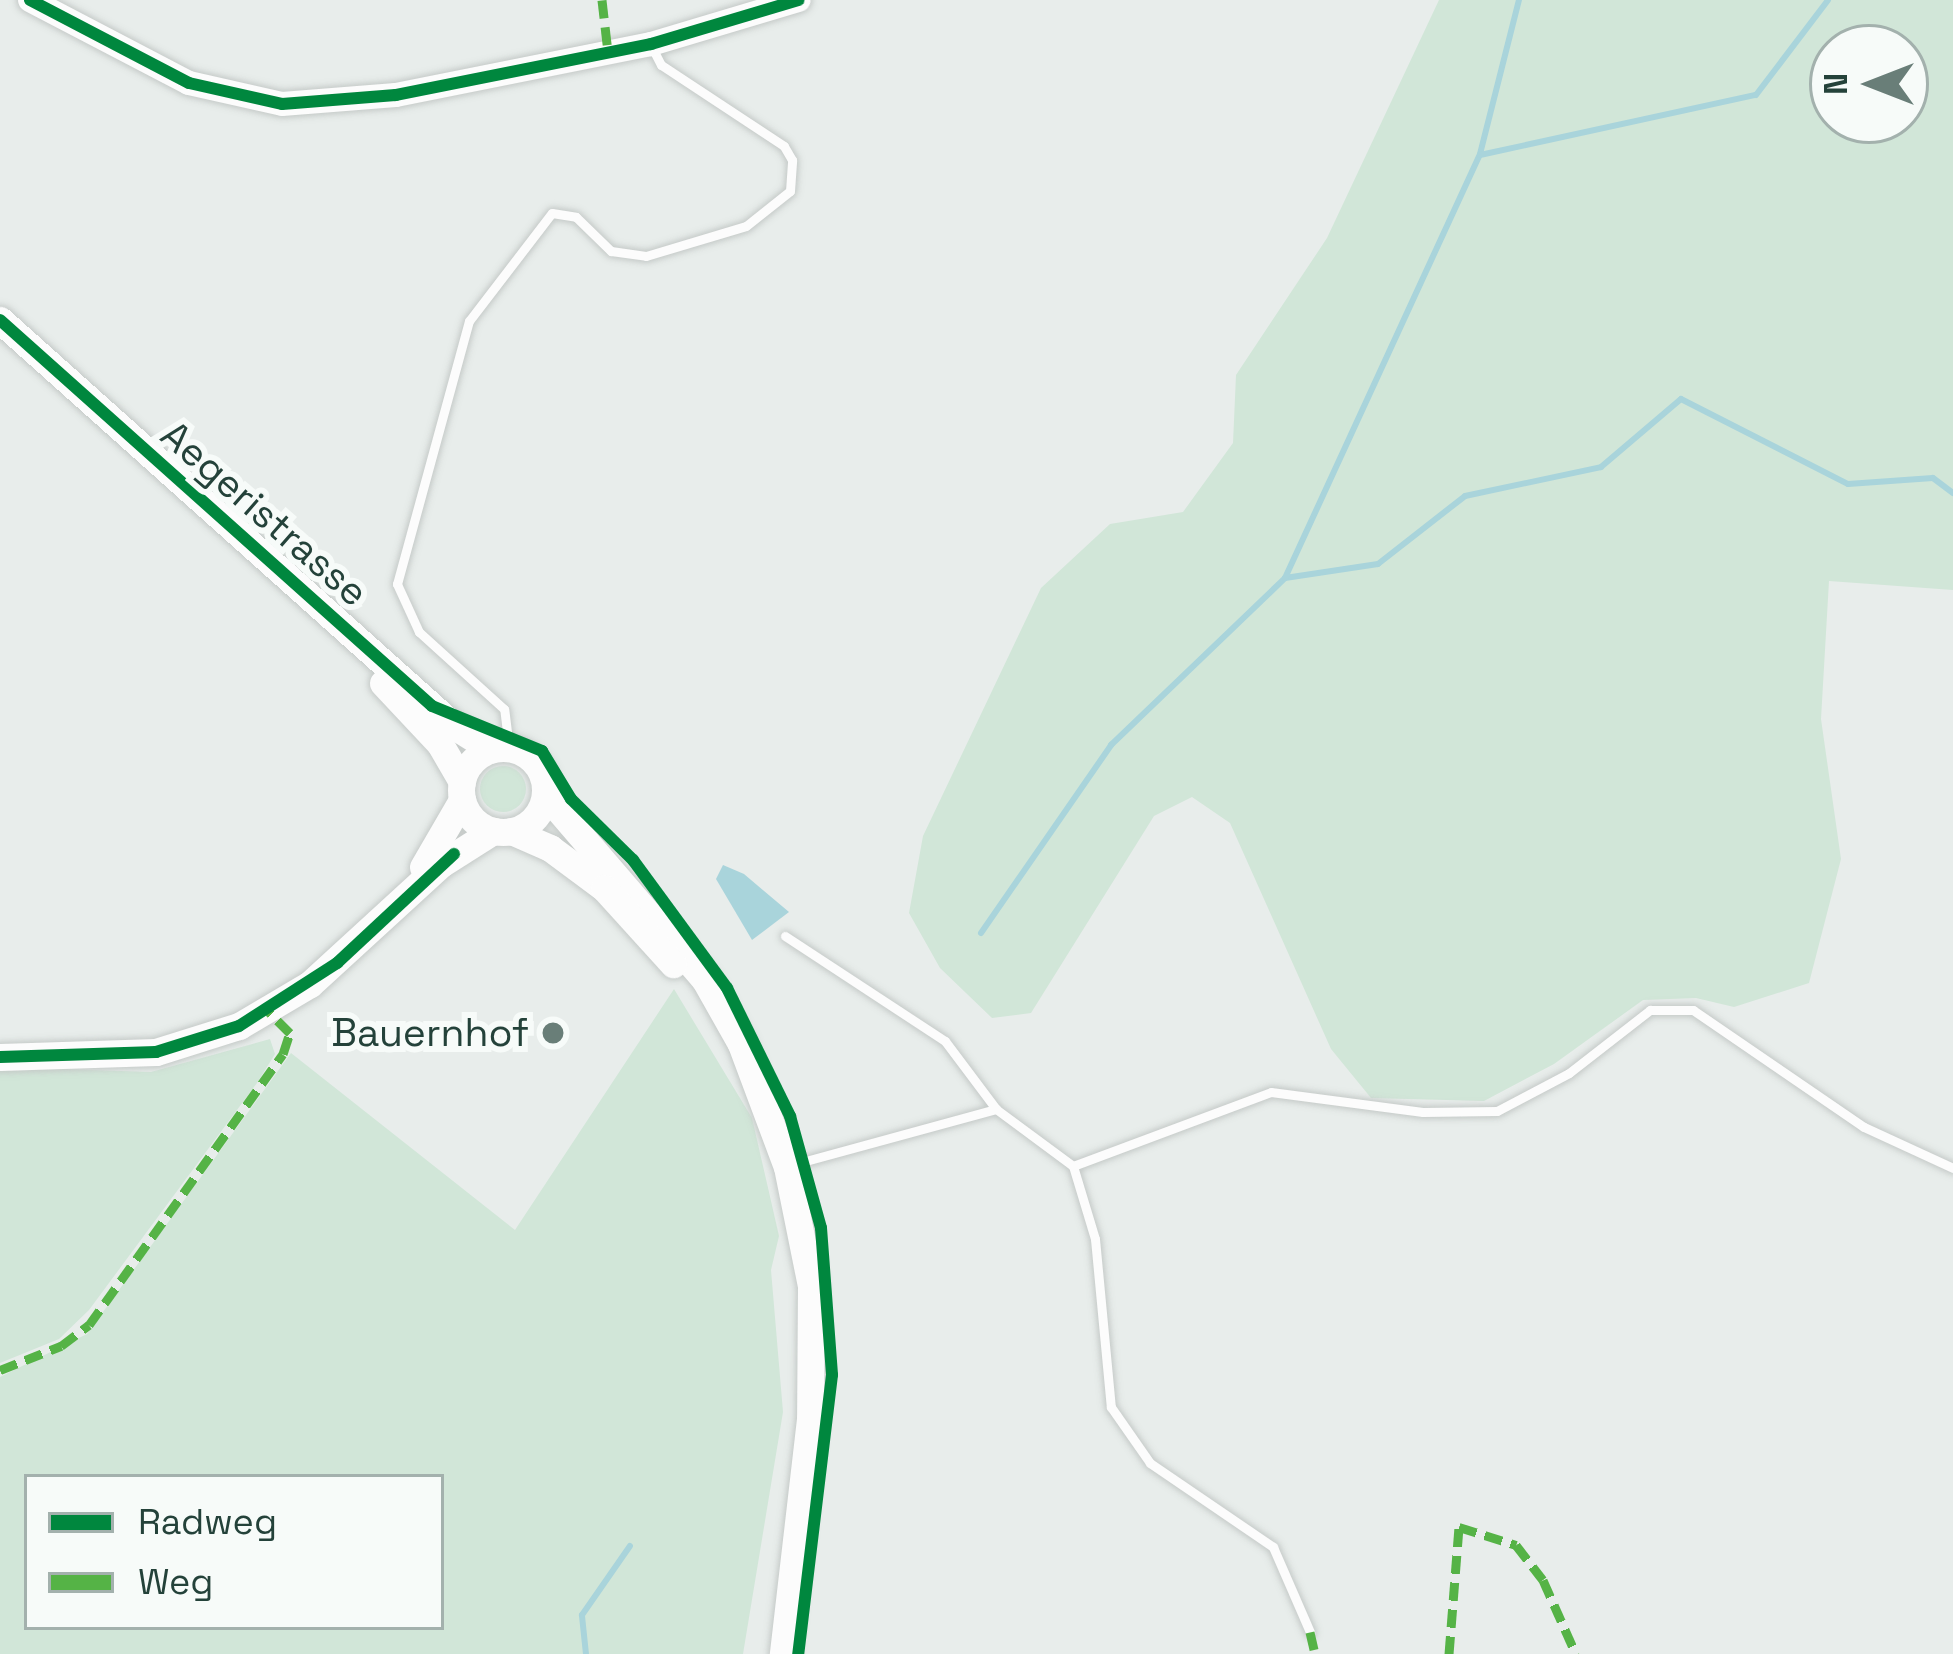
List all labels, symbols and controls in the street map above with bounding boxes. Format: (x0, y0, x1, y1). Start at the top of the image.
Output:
north arrow (1809, 24, 1929, 144)
text: N (1815, 73, 1857, 95)
street label: Aegeristrasse (151, 412, 377, 616)
place label: Bauernhof (331, 1010, 529, 1056)
marker: Bauernhof (540, 1020, 566, 1046)
legend (24, 1474, 444, 1630)
text: Radweg (138, 1499, 277, 1545)
text: Weg (138, 1559, 213, 1605)

